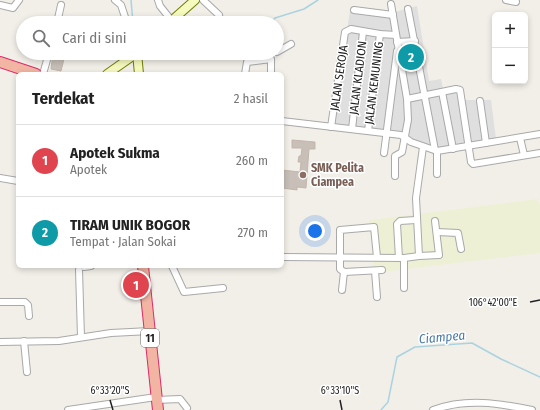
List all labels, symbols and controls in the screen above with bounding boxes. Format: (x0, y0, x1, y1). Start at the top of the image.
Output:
map controls (492, 12, 528, 84)
button: + (492, 12, 528, 48)
search box (16, 16, 284, 60)
icon: search (30, 27, 52, 49)
text: Cari di sini (62, 29, 127, 47)
street label: JALAN KLADION (347, 40, 369, 116)
street label: JALAN KEMUNING (362, 41, 386, 125)
pin: 2 (398, 42, 424, 72)
street label: JALAN SEROJA (327, 43, 351, 112)
button: − (492, 48, 528, 84)
text: Terdekat (32, 88, 94, 109)
text: 2 hasil (234, 91, 268, 106)
text: Apotek Sukma (70, 144, 160, 162)
text: 1 (42, 153, 48, 168)
text: 260 m (236, 153, 268, 168)
place label: SMK Pelita Ciampea (311, 161, 364, 189)
text: Apotek (70, 162, 107, 177)
marker: SMK Pelita Ciampea (298, 170, 308, 180)
text: TIRAM UNIK BOGOR (70, 216, 190, 234)
your location (305, 221, 325, 241)
text: 2 (42, 225, 48, 240)
text: 270 m (237, 225, 268, 240)
text: Tempat · Jalan Sokai (70, 234, 176, 249)
pin: 1 (123, 270, 149, 300)
text: 106°42'00"E (469, 297, 518, 309)
water label: Ciampea (418, 327, 466, 346)
road number: 11 (141, 329, 159, 347)
text: 6°33'20"S (91, 385, 129, 397)
text: 6°33'10"S (321, 385, 359, 397)

